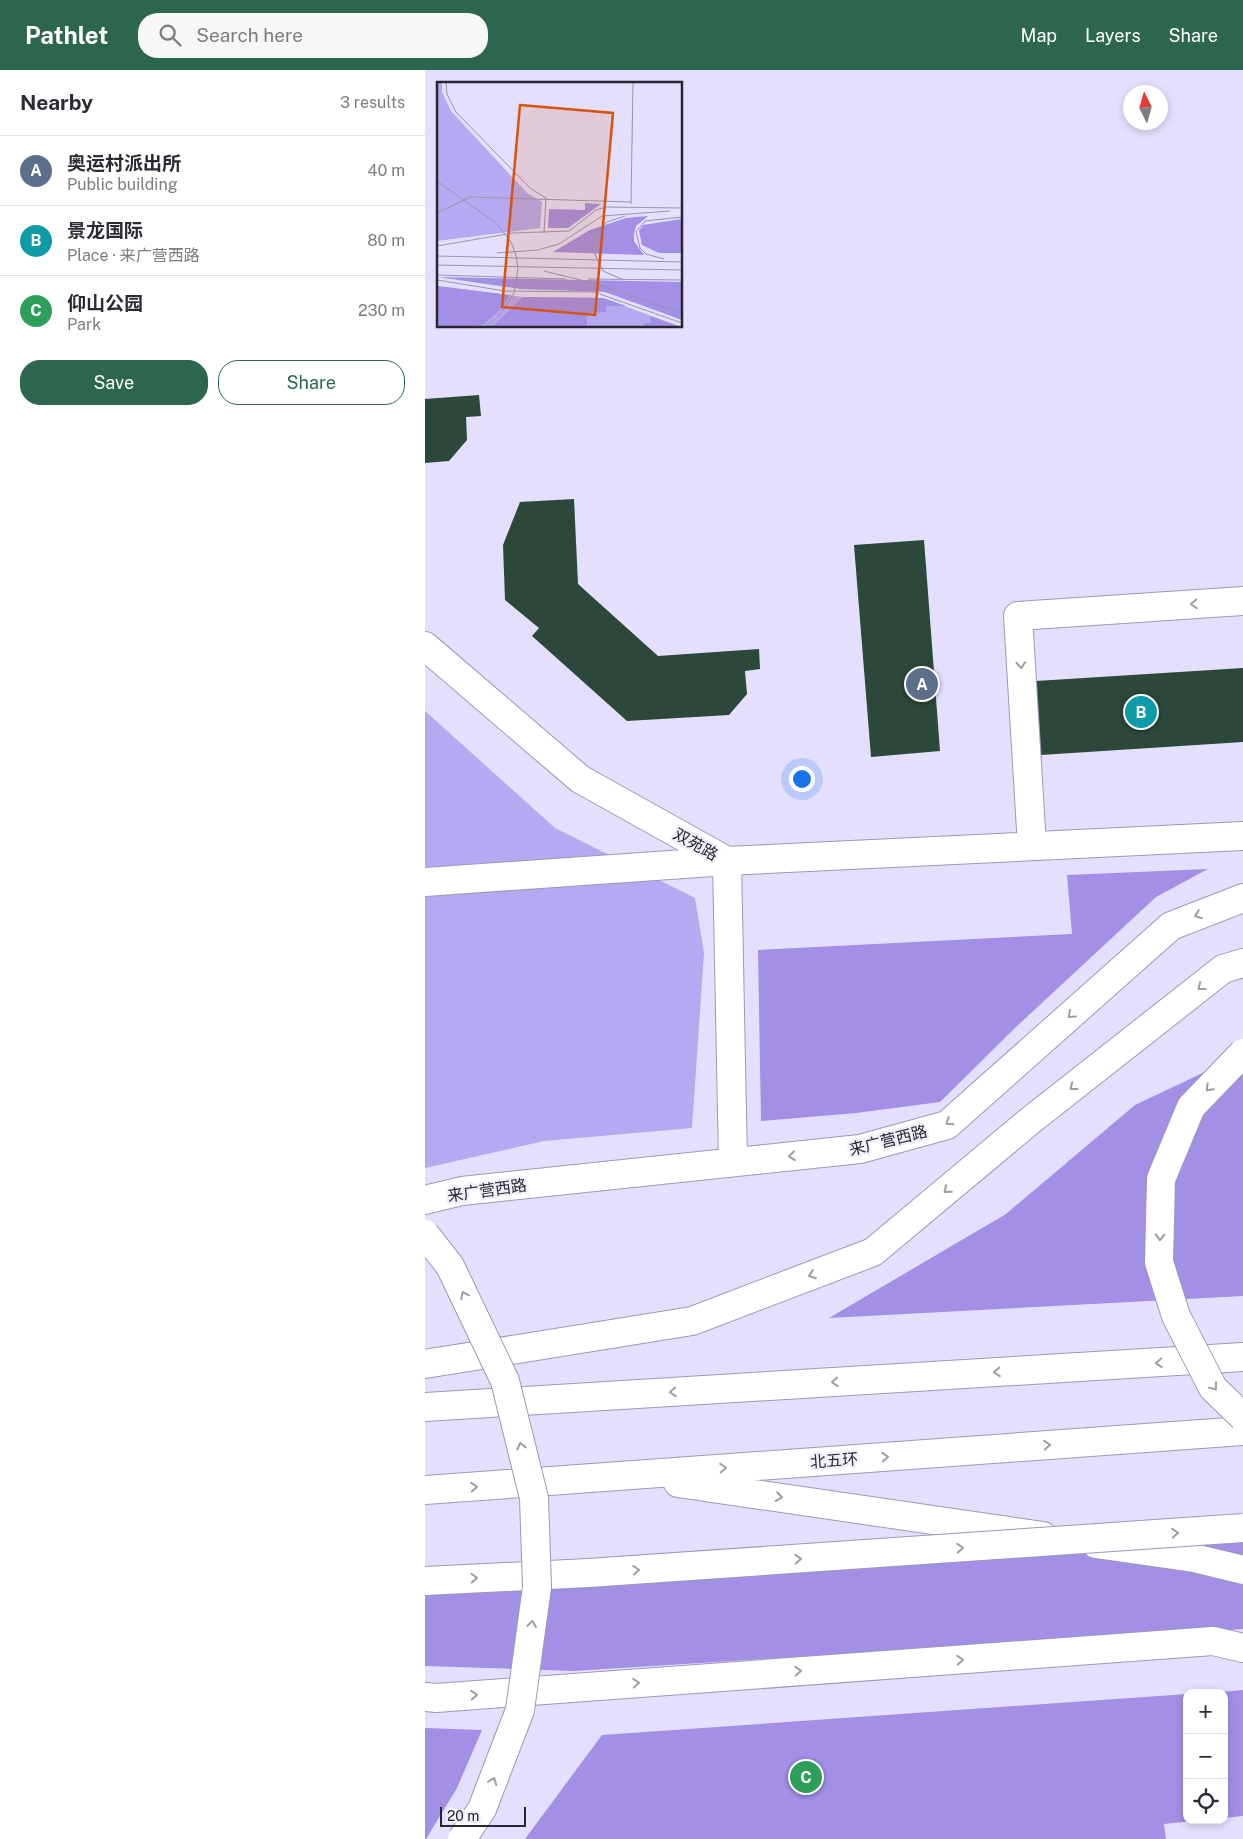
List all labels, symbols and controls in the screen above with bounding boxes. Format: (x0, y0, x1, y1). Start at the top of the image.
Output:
search box (138, 13, 488, 58)
text: Pathlet (25, 21, 108, 49)
icon: search (156, 21, 184, 49)
text: Search here (196, 24, 303, 46)
text: Map (1021, 25, 1057, 46)
text: Layers (1085, 25, 1141, 46)
text: Share (1169, 25, 1218, 46)
inset map (437, 82, 683, 328)
north arrow (1123, 85, 1168, 130)
text: Nearby (20, 90, 93, 115)
text: 3 results (340, 93, 405, 112)
text: 奥运村派出所 (67, 152, 181, 174)
text: A (30, 161, 42, 180)
text: 40 m (367, 161, 405, 180)
text: Public building (67, 175, 178, 194)
text: 景龙国际 (67, 219, 143, 241)
text: B (31, 231, 41, 250)
text: 80 m (367, 231, 405, 250)
text: Place · 来广营西路 (67, 246, 200, 265)
text: 仰山公园 (67, 292, 143, 314)
text: C (30, 301, 42, 320)
text: 230 m (358, 301, 405, 320)
text: Park (67, 315, 101, 334)
button: Save (20, 360, 208, 405)
button: Share (218, 360, 405, 405)
one-way arrow (1190, 598, 1198, 609)
one-way arrow (1016, 661, 1027, 669)
pin: A (906, 665, 938, 703)
pin: B (1125, 693, 1157, 731)
your location (789, 766, 815, 792)
street label: 双苑路 (670, 824, 721, 864)
one-way arrow (1194, 910, 1202, 920)
one-way arrow (1198, 981, 1207, 989)
one-way arrow (1068, 1009, 1077, 1018)
one-way arrow (1070, 1081, 1079, 1089)
one-way arrow (1206, 1082, 1215, 1091)
one-way arrow (945, 1116, 955, 1125)
street label: 来广营西路 (847, 1122, 929, 1159)
one-way arrow (787, 1150, 795, 1161)
street label: 来广营西路 (446, 1176, 528, 1205)
one-way arrow (944, 1184, 953, 1193)
one-way arrow (1155, 1234, 1165, 1241)
one-way arrow (808, 1269, 817, 1279)
one-way arrow (460, 1291, 470, 1300)
one-way arrow (1155, 1357, 1163, 1368)
one-way arrow (993, 1367, 1001, 1378)
one-way arrow (831, 1377, 839, 1388)
one-way arrow (1208, 1381, 1217, 1391)
one-way arrow (669, 1387, 677, 1398)
one-way arrow (1043, 1440, 1051, 1451)
one-way arrow (516, 1441, 527, 1450)
street label: 北五环 (809, 1449, 859, 1472)
one-way arrow (881, 1451, 889, 1462)
one-way arrow (719, 1463, 727, 1474)
one-way arrow (470, 1481, 478, 1492)
one-way arrow (774, 1492, 783, 1502)
one-way arrow (1171, 1527, 1179, 1538)
one-way arrow (957, 1542, 965, 1553)
one-way arrow (795, 1553, 803, 1564)
one-way arrow (632, 1564, 640, 1575)
one-way arrow (470, 1573, 478, 1584)
one-way arrow (526, 1620, 537, 1628)
one-way arrow (956, 1654, 964, 1665)
one-way arrow (794, 1666, 802, 1677)
one-way arrow (632, 1678, 640, 1689)
one-way arrow (470, 1689, 478, 1700)
map controls (1183, 1689, 1228, 1824)
button: + (1183, 1689, 1228, 1734)
button: − (1183, 1734, 1228, 1779)
pin: C (790, 1758, 822, 1796)
one-way arrow (487, 1777, 497, 1785)
button: locate (1183, 1779, 1228, 1824)
scale bar (440, 1804, 526, 1827)
text: 20 m (447, 1808, 479, 1824)

